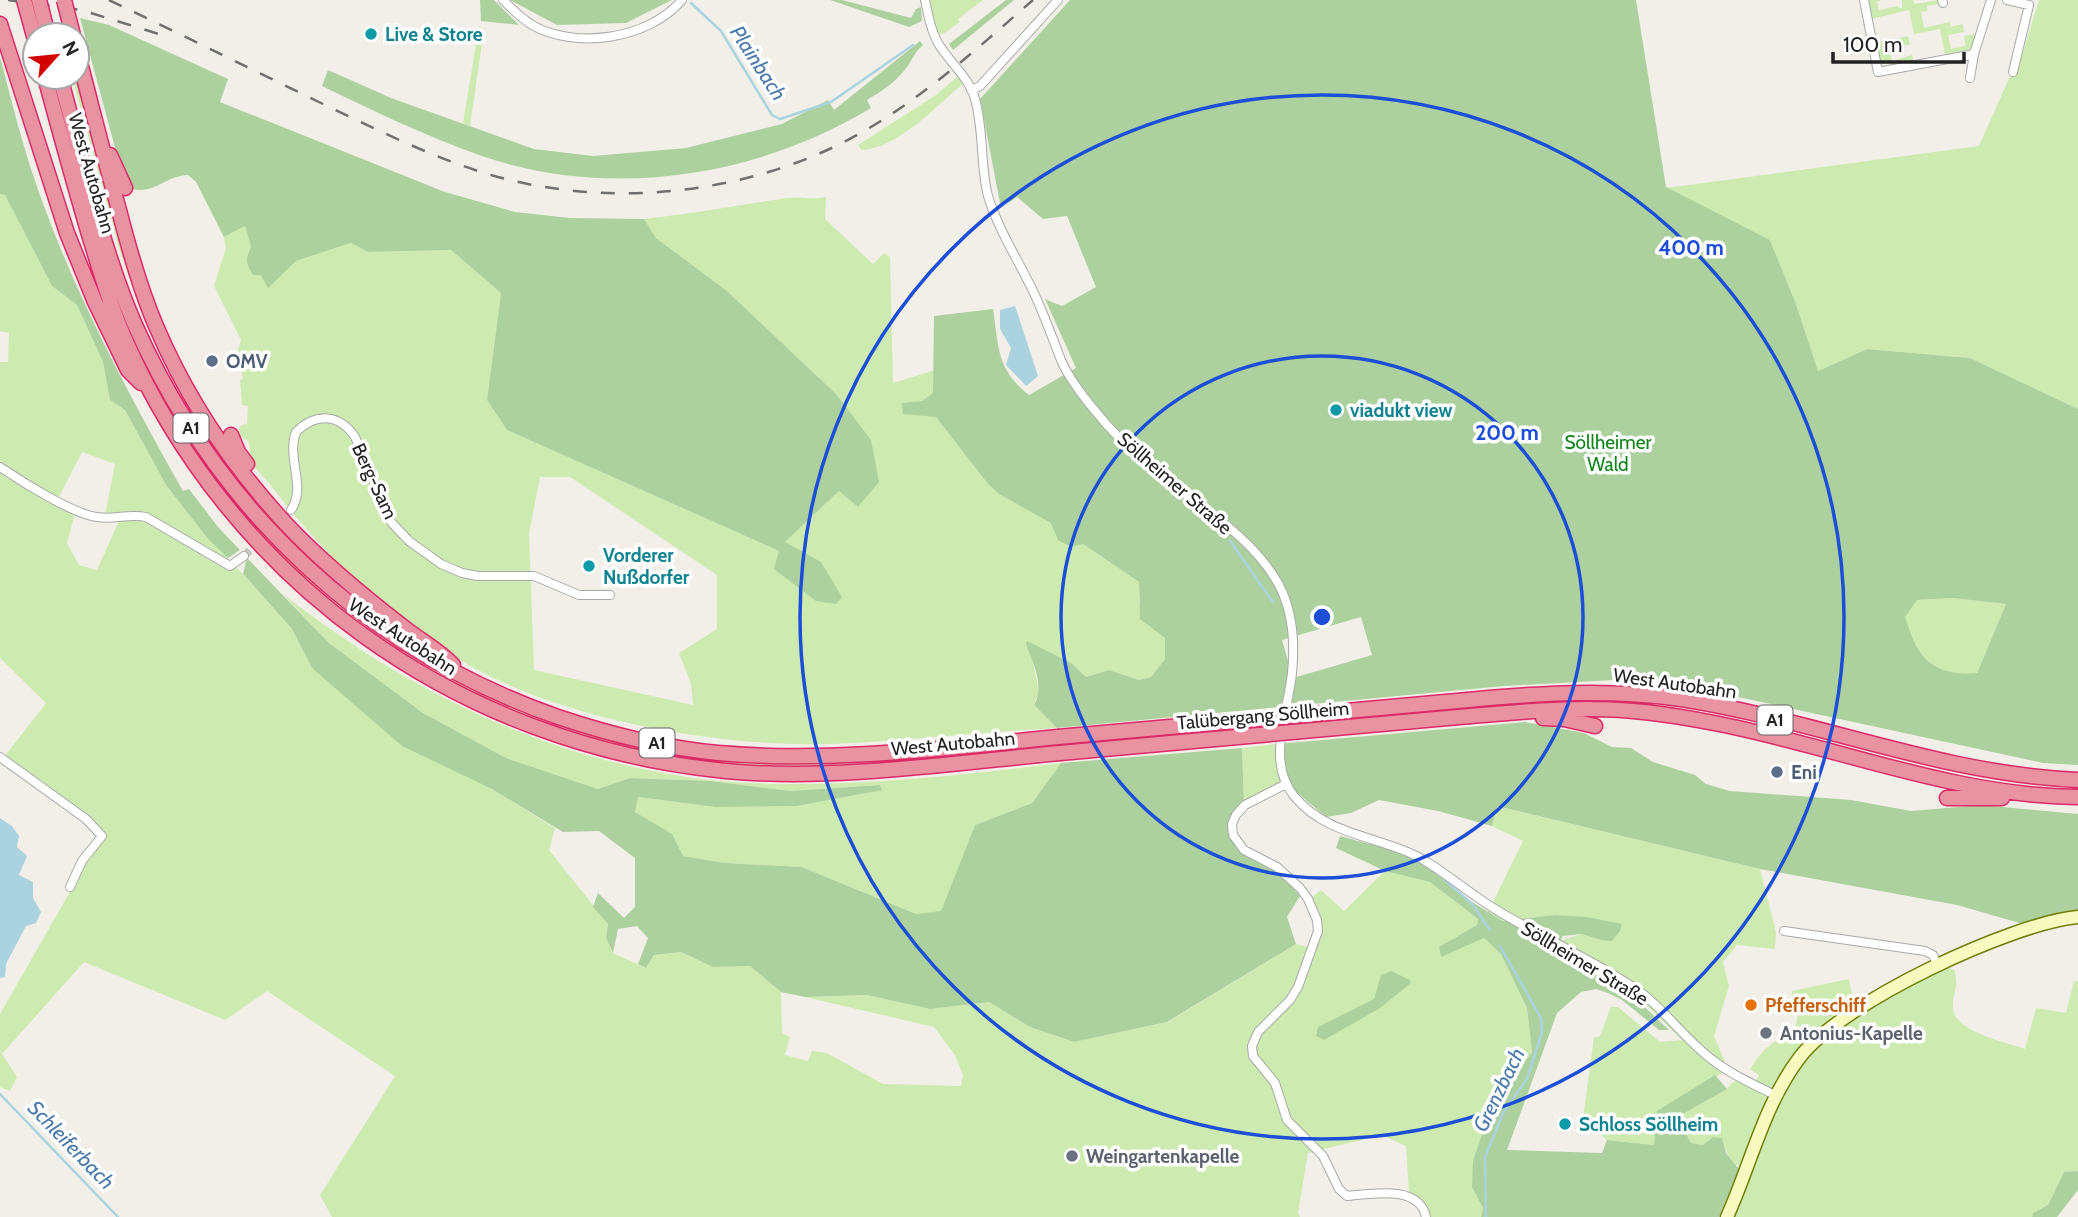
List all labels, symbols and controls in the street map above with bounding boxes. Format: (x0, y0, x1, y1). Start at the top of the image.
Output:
north arrow (21, 21, 91, 91)
water label: Plainbach (725, 21, 792, 105)
scale bar (1833, 21, 1964, 65)
place label: Live & Store (385, 23, 483, 46)
marker: Live & Store (363, 26, 379, 42)
text: 100 m (1843, 32, 1902, 57)
text: N (57, 37, 84, 60)
street label: West Autobahn (63, 110, 120, 236)
text: 400 m (1658, 235, 1724, 260)
place label: OMV (226, 350, 268, 373)
marker: OMV (204, 353, 220, 369)
place label: viadukt view (1350, 399, 1453, 422)
marker: viadukt view (1328, 402, 1344, 418)
road number: A1 (174, 414, 208, 442)
text: 200 m (1475, 420, 1539, 445)
street label: Söllheimer Straße (1113, 427, 1237, 539)
park label: Söllheimer Wald (1565, 431, 1651, 476)
street label: Berg-Sam (347, 440, 402, 523)
place label: Vorderer Nußdorfer (603, 544, 690, 589)
marker: Vorderer Nußdorfer (581, 558, 597, 574)
street label: West Autobahn (344, 593, 461, 680)
centre of rings (1310, 605, 1334, 629)
street label: West Autobahn (1612, 663, 1738, 704)
street label: Talübergang Söllheim (1176, 697, 1350, 734)
road number: A1 (1758, 706, 1792, 734)
street label: West Autobahn (890, 727, 1016, 760)
road number: A1 (640, 728, 674, 758)
place label: Eni (1791, 761, 1817, 784)
marker: Eni (1769, 764, 1785, 780)
street label: Söllheimer Straße (1517, 916, 1653, 1011)
place label: Pfefferschiff (1765, 994, 1867, 1017)
marker: Pfefferschiff (1743, 997, 1759, 1013)
place label: Antonius-Kapelle (1780, 1022, 1923, 1045)
marker: Antonius-Kapelle (1758, 1025, 1774, 1041)
water label: Grenzbach (1468, 1044, 1530, 1136)
water label: Schleiferbach (23, 1095, 120, 1194)
place label: Schloss Söllheim (1579, 1113, 1718, 1136)
marker: Schloss Söllheim (1557, 1116, 1573, 1132)
place label: Weingartenkapelle (1086, 1145, 1240, 1168)
marker: Weingartenkapelle (1064, 1148, 1080, 1164)

